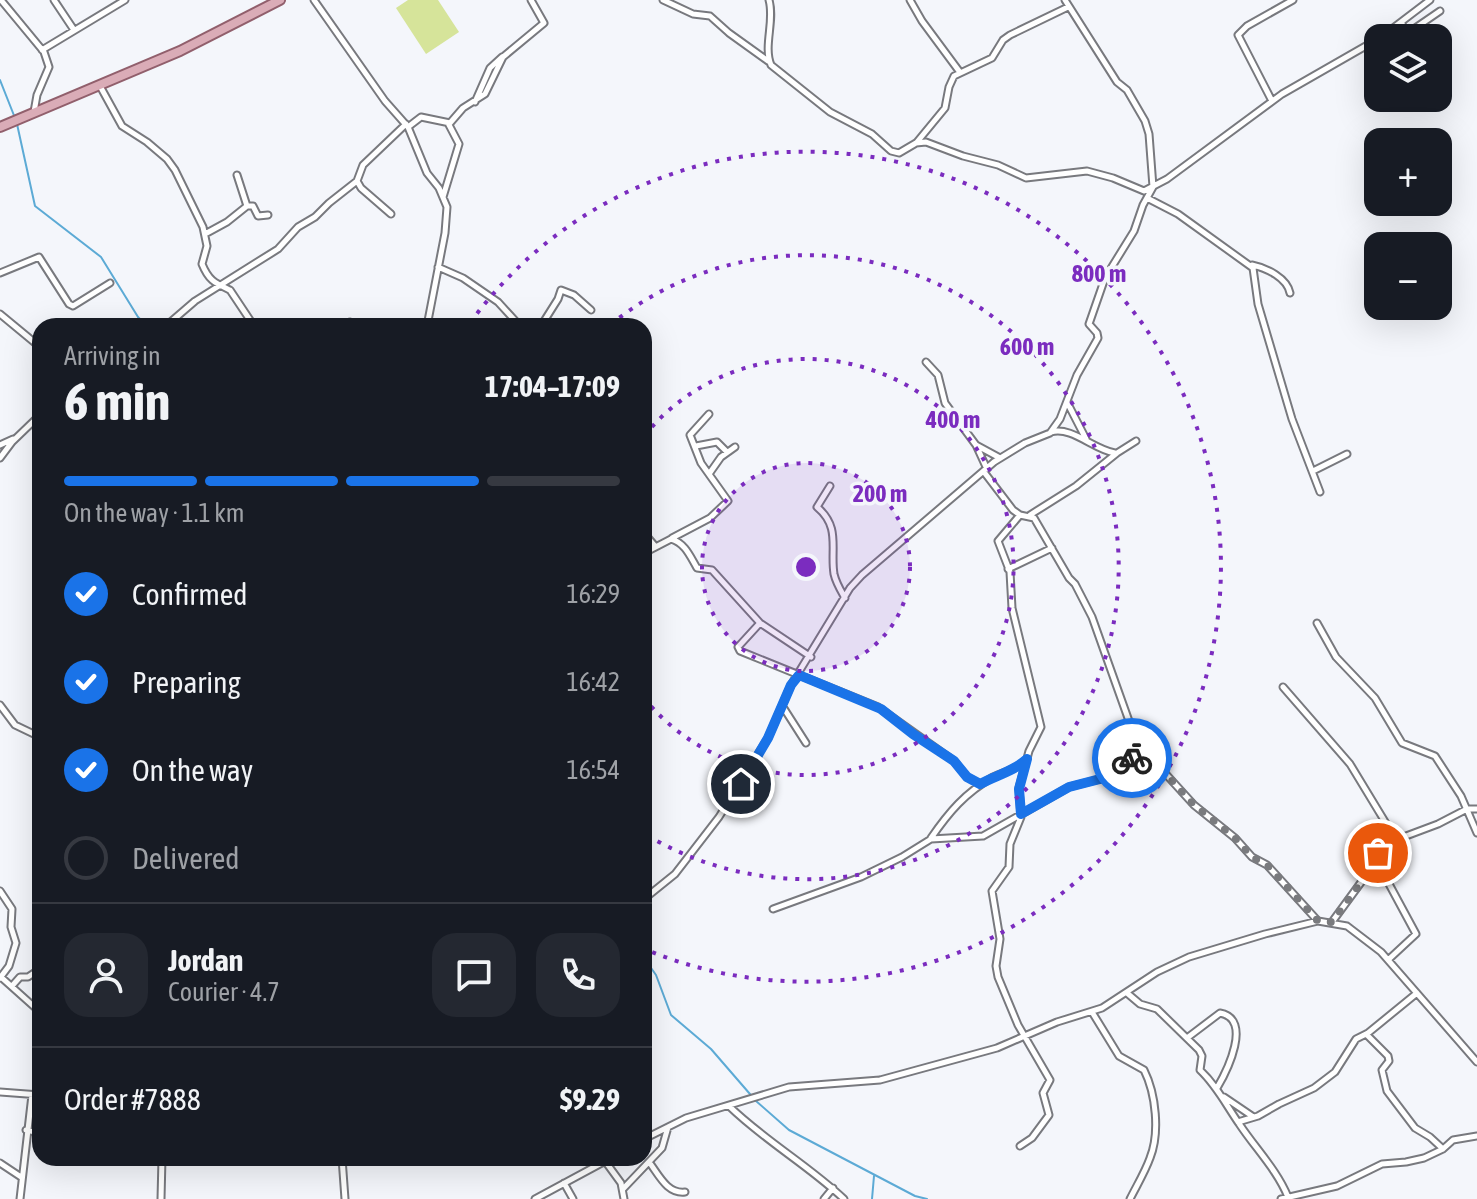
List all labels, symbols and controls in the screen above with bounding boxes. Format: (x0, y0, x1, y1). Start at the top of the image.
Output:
map controls (1364, 24, 1452, 320)
button: layers (1364, 24, 1452, 112)
button: + (1364, 128, 1452, 216)
button: − (1364, 232, 1452, 320)
text: 800 m (1072, 260, 1126, 287)
text: 600 m (1000, 333, 1054, 360)
text: Arriving in (64, 341, 161, 371)
text: 17:04–17:09 (485, 369, 620, 403)
text: 6 min (64, 371, 170, 431)
text: 400 m (925, 406, 980, 433)
text: 200 m (853, 480, 907, 507)
text: On the way · 1.1 km (64, 498, 244, 528)
centre of rings (792, 553, 820, 581)
icon: check (64, 572, 108, 616)
text: Confirmed (132, 577, 247, 611)
text: 16:29 (566, 579, 620, 609)
icon: check (64, 660, 108, 704)
text: Preparing (132, 665, 241, 699)
text: 16:42 (566, 667, 620, 697)
courier (1092, 718, 1172, 798)
icon: bike (1110, 736, 1154, 780)
icon: check (64, 748, 108, 792)
pin (707, 750, 775, 818)
text: On the way (132, 753, 253, 787)
text: 16:54 (566, 755, 620, 785)
icon: home (719, 762, 763, 806)
pin (1344, 819, 1412, 887)
icon: bag (1356, 831, 1400, 875)
text: Delivered (132, 841, 240, 875)
button: person (64, 933, 148, 1017)
button: chat (432, 933, 516, 1017)
button: phone (536, 933, 620, 1017)
text: Jordan (168, 943, 243, 977)
text: Courier · 4.7 (168, 977, 279, 1007)
text: Order #7888 (64, 1082, 201, 1116)
text: $9.29 (560, 1082, 620, 1116)

